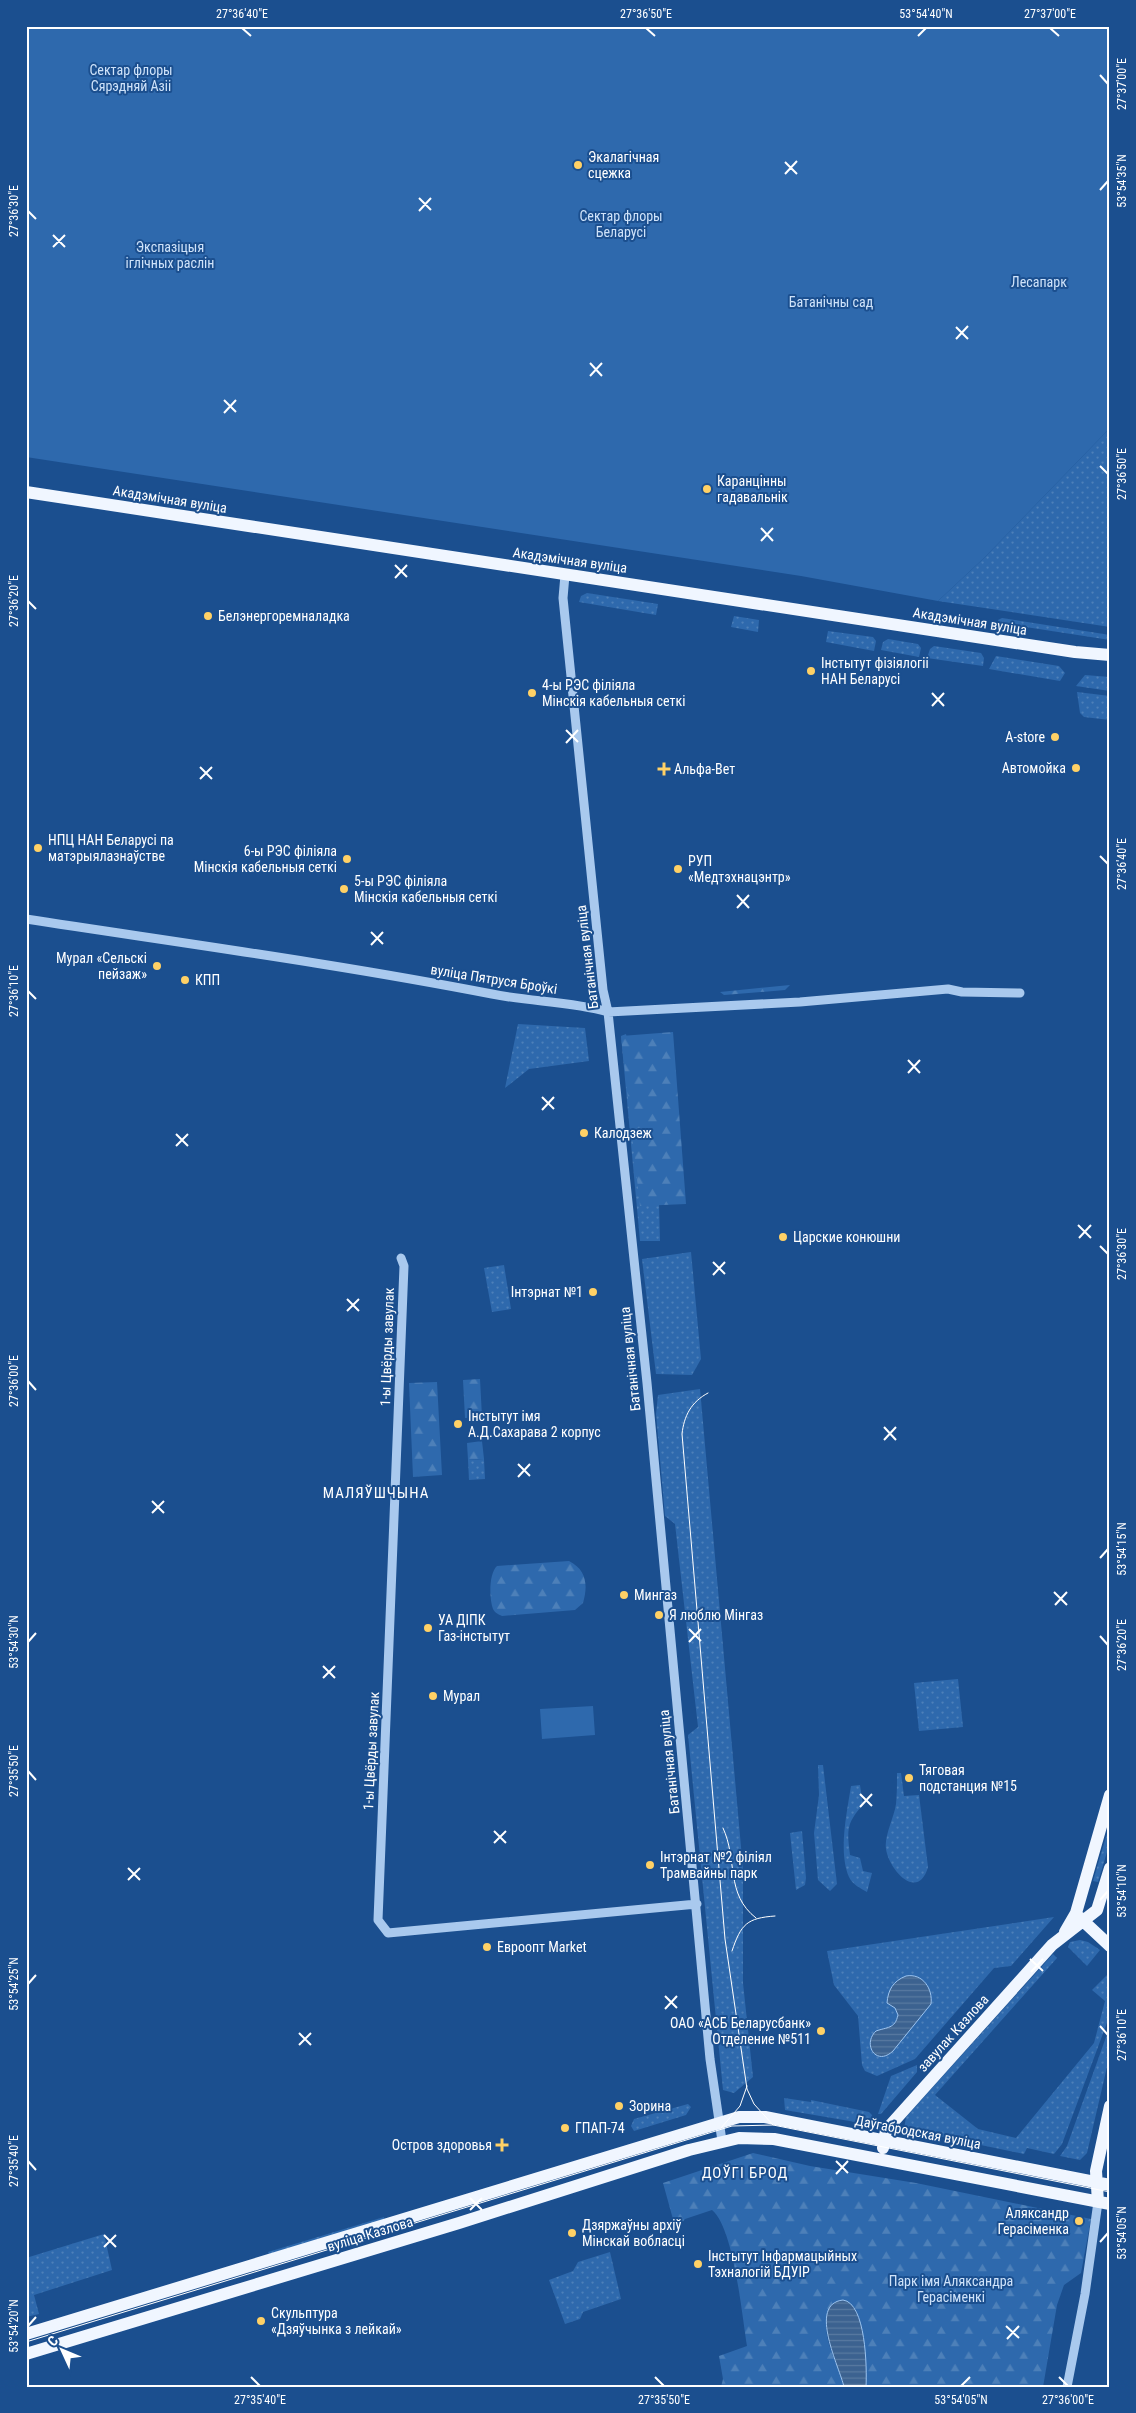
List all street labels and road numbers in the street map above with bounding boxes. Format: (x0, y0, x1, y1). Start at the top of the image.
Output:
street label: Акадэмічная вуліца (112, 482, 228, 516)
street label: Акадэмічная вуліца (512, 544, 628, 576)
street label: Акадэмічная вуліца (912, 604, 1028, 638)
street label: Батанічная вуліца (573, 904, 601, 1010)
street label: вуліца Пятруся Броўкі (430, 961, 558, 997)
street label: 1-ы Цвёрды завулак (377, 1287, 397, 1407)
street label: Батанічная вуліца (617, 1306, 643, 1412)
street label: 1-ы Цвёрды завулак (360, 1691, 382, 1811)
street label: Батанічная вуліца (656, 1709, 682, 1815)
street label: завулак Казлова (914, 1991, 992, 2075)
street label: Даўгабродская вуліца (854, 2112, 982, 2152)
street label: вуліца Казлова (325, 2213, 415, 2255)

